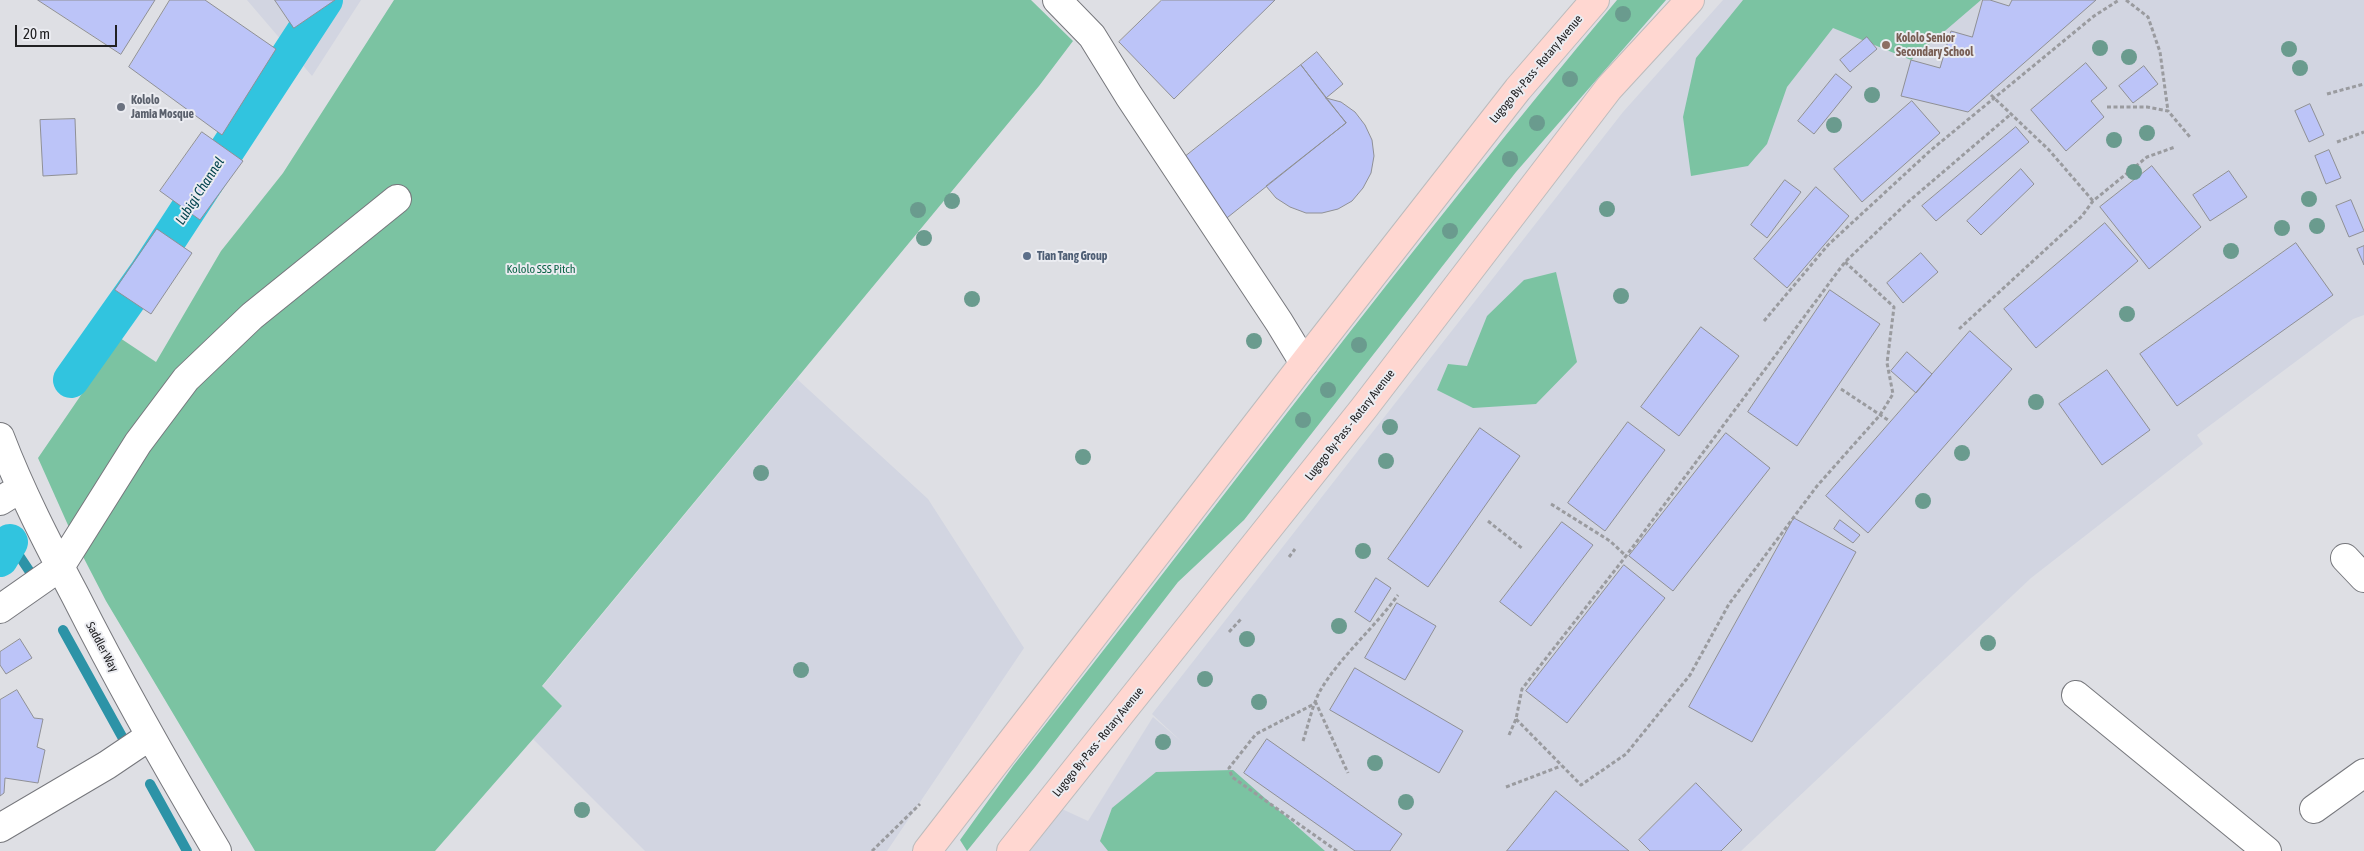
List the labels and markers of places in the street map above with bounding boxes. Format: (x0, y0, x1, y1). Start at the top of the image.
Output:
place label: Kololo Senior Secondary School (1896, 31, 1973, 59)
marker: Kololo Senior Secondary School (1880, 39, 1892, 51)
place label: Kololo Jamia Mosque (131, 93, 194, 121)
marker: Kololo Jamia Mosque (115, 101, 127, 113)
place label: Tian Tang Group (1037, 249, 1107, 263)
marker: Tian Tang Group (1021, 250, 1033, 262)

